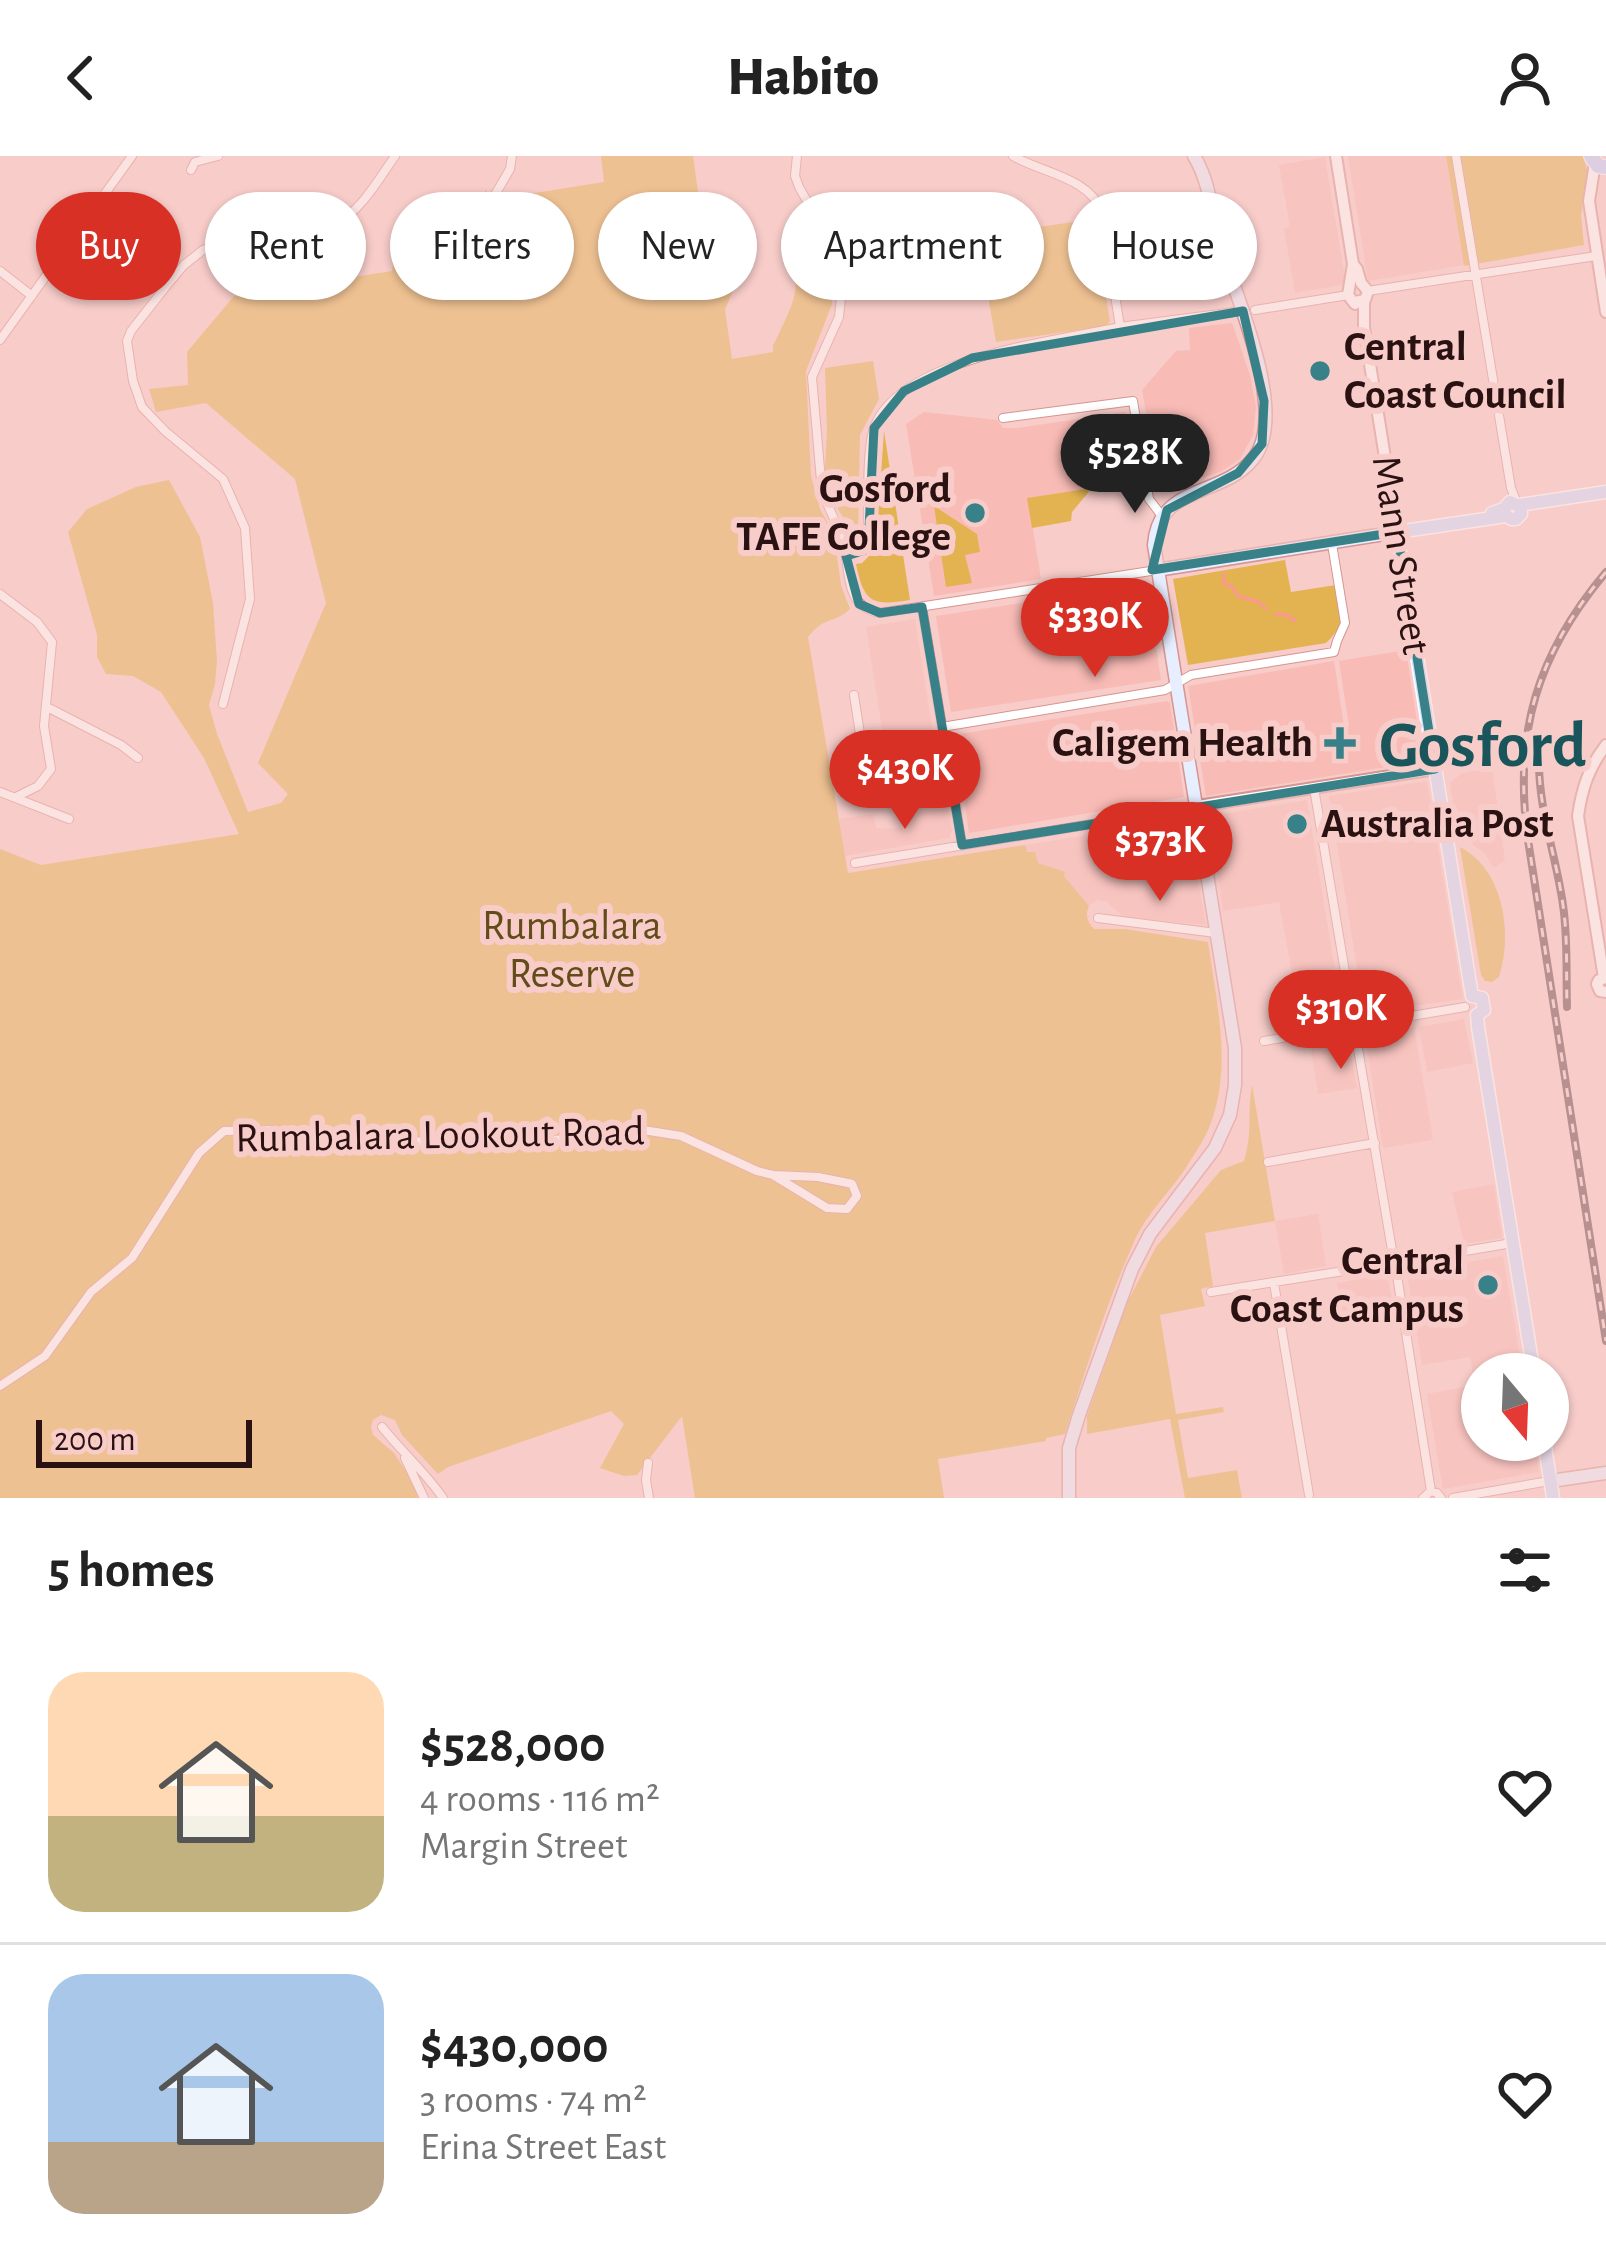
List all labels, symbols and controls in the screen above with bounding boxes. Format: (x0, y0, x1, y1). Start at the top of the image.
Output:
icon: back (48, 45, 114, 111)
icon: person (1492, 45, 1558, 111)
text: Habito (727, 51, 879, 105)
chip: Buy (36, 192, 181, 300)
chip: Rent (205, 192, 366, 300)
chip: Filters (390, 192, 574, 300)
chip: New (598, 192, 757, 300)
chip: Apartment (781, 192, 1044, 300)
chip: House (1068, 192, 1257, 300)
place label: Central Coast Council (1344, 326, 1567, 416)
marker: Central Coast Council (1307, 358, 1333, 384)
pin: $528K (1051, 414, 1219, 516)
text: $528K (1088, 433, 1182, 472)
street label: Mann Street (1365, 453, 1437, 657)
place label: Gosford TAFE College (736, 468, 951, 558)
marker: Gosford TAFE College (962, 500, 988, 526)
pin: $330K (1011, 578, 1179, 680)
text: $330K (1048, 597, 1142, 636)
district label: Gosford (1379, 713, 1587, 779)
place label: Caligem Health (1052, 722, 1313, 764)
marker: Caligem Health (1324, 727, 1356, 759)
pin: $430K (821, 730, 989, 832)
text: $430K (856, 749, 954, 788)
pin: $373K (1076, 802, 1244, 904)
place label: Australia Post (1321, 803, 1554, 845)
marker: Australia Post (1284, 811, 1310, 837)
text: $373K (1115, 821, 1205, 860)
park label: Rumbalara Reserve (482, 905, 662, 995)
pin: $310K (1257, 970, 1425, 1072)
text: $310K (1295, 989, 1387, 1028)
street label: Rumbalara Lookout Road (235, 1110, 645, 1160)
place label: Central Coast Campus (1230, 1240, 1464, 1330)
marker: Central Coast Campus (1475, 1272, 1501, 1298)
north arrow (1461, 1353, 1569, 1461)
map controls (1461, 1353, 1569, 1461)
scale bar (36, 1414, 252, 1467)
text: 200 m (54, 1424, 136, 1457)
icon: filters (1492, 1537, 1558, 1603)
text: 5 homes (48, 1545, 215, 1596)
icon: home (144, 1720, 288, 1864)
text: $528,000 (420, 1720, 606, 1771)
icon: heart (1492, 1759, 1558, 1825)
text: 4 rooms · 116 m² (420, 1780, 660, 1819)
text: Margin Street (420, 1827, 627, 1866)
text: $430,000 (420, 2021, 609, 2072)
icon: home (144, 2022, 288, 2166)
icon: heart (1492, 2061, 1558, 2127)
text: 3 rooms · 74 m² (420, 2081, 647, 2120)
text: Erina Street East (420, 2128, 666, 2167)

